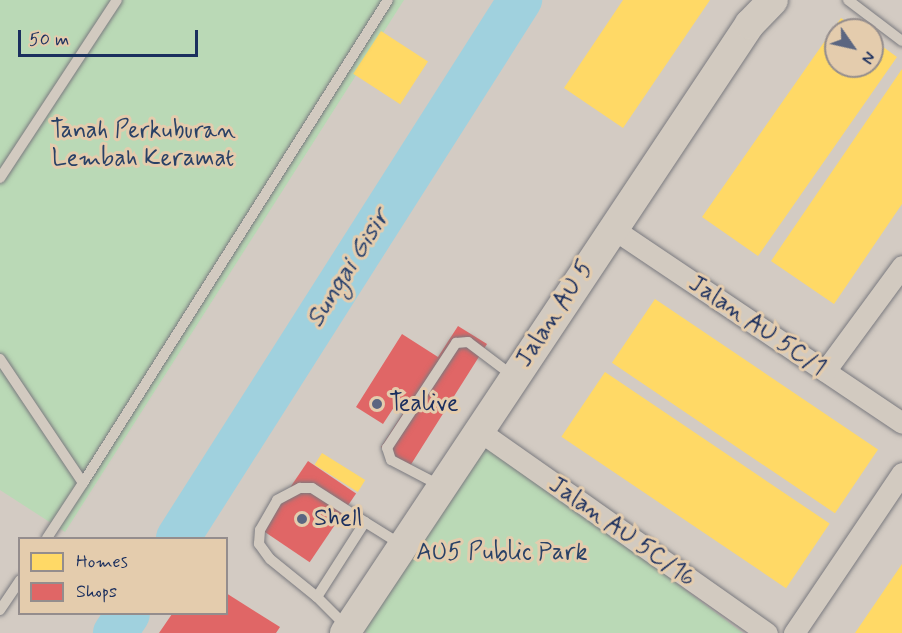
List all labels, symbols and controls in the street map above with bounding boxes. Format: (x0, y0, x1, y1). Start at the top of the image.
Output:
scale bar (21, 18, 201, 56)
north arrow (824, 18, 884, 78)
text: 50 m (29, 28, 69, 52)
text: N (856, 47, 879, 68)
park label: Tanah Perkuburan Lembah Keramat (45, 117, 241, 173)
water label: Sungai Gisir (301, 204, 397, 334)
street label: Jalan AU 5 (510, 255, 600, 373)
street label: Jalan AU 5C/1 (683, 270, 831, 382)
place label: Tealive (389, 390, 459, 418)
marker: Tealive (370, 397, 384, 411)
street label: Jalan AU 5C/16 (543, 471, 701, 593)
place label: Shell (314, 505, 362, 533)
marker: Shell (295, 512, 309, 526)
legend (18, 537, 228, 615)
park label: AU5 Public Park (417, 539, 587, 567)
text: Homes (76, 550, 128, 574)
text: Shops (76, 580, 117, 604)

